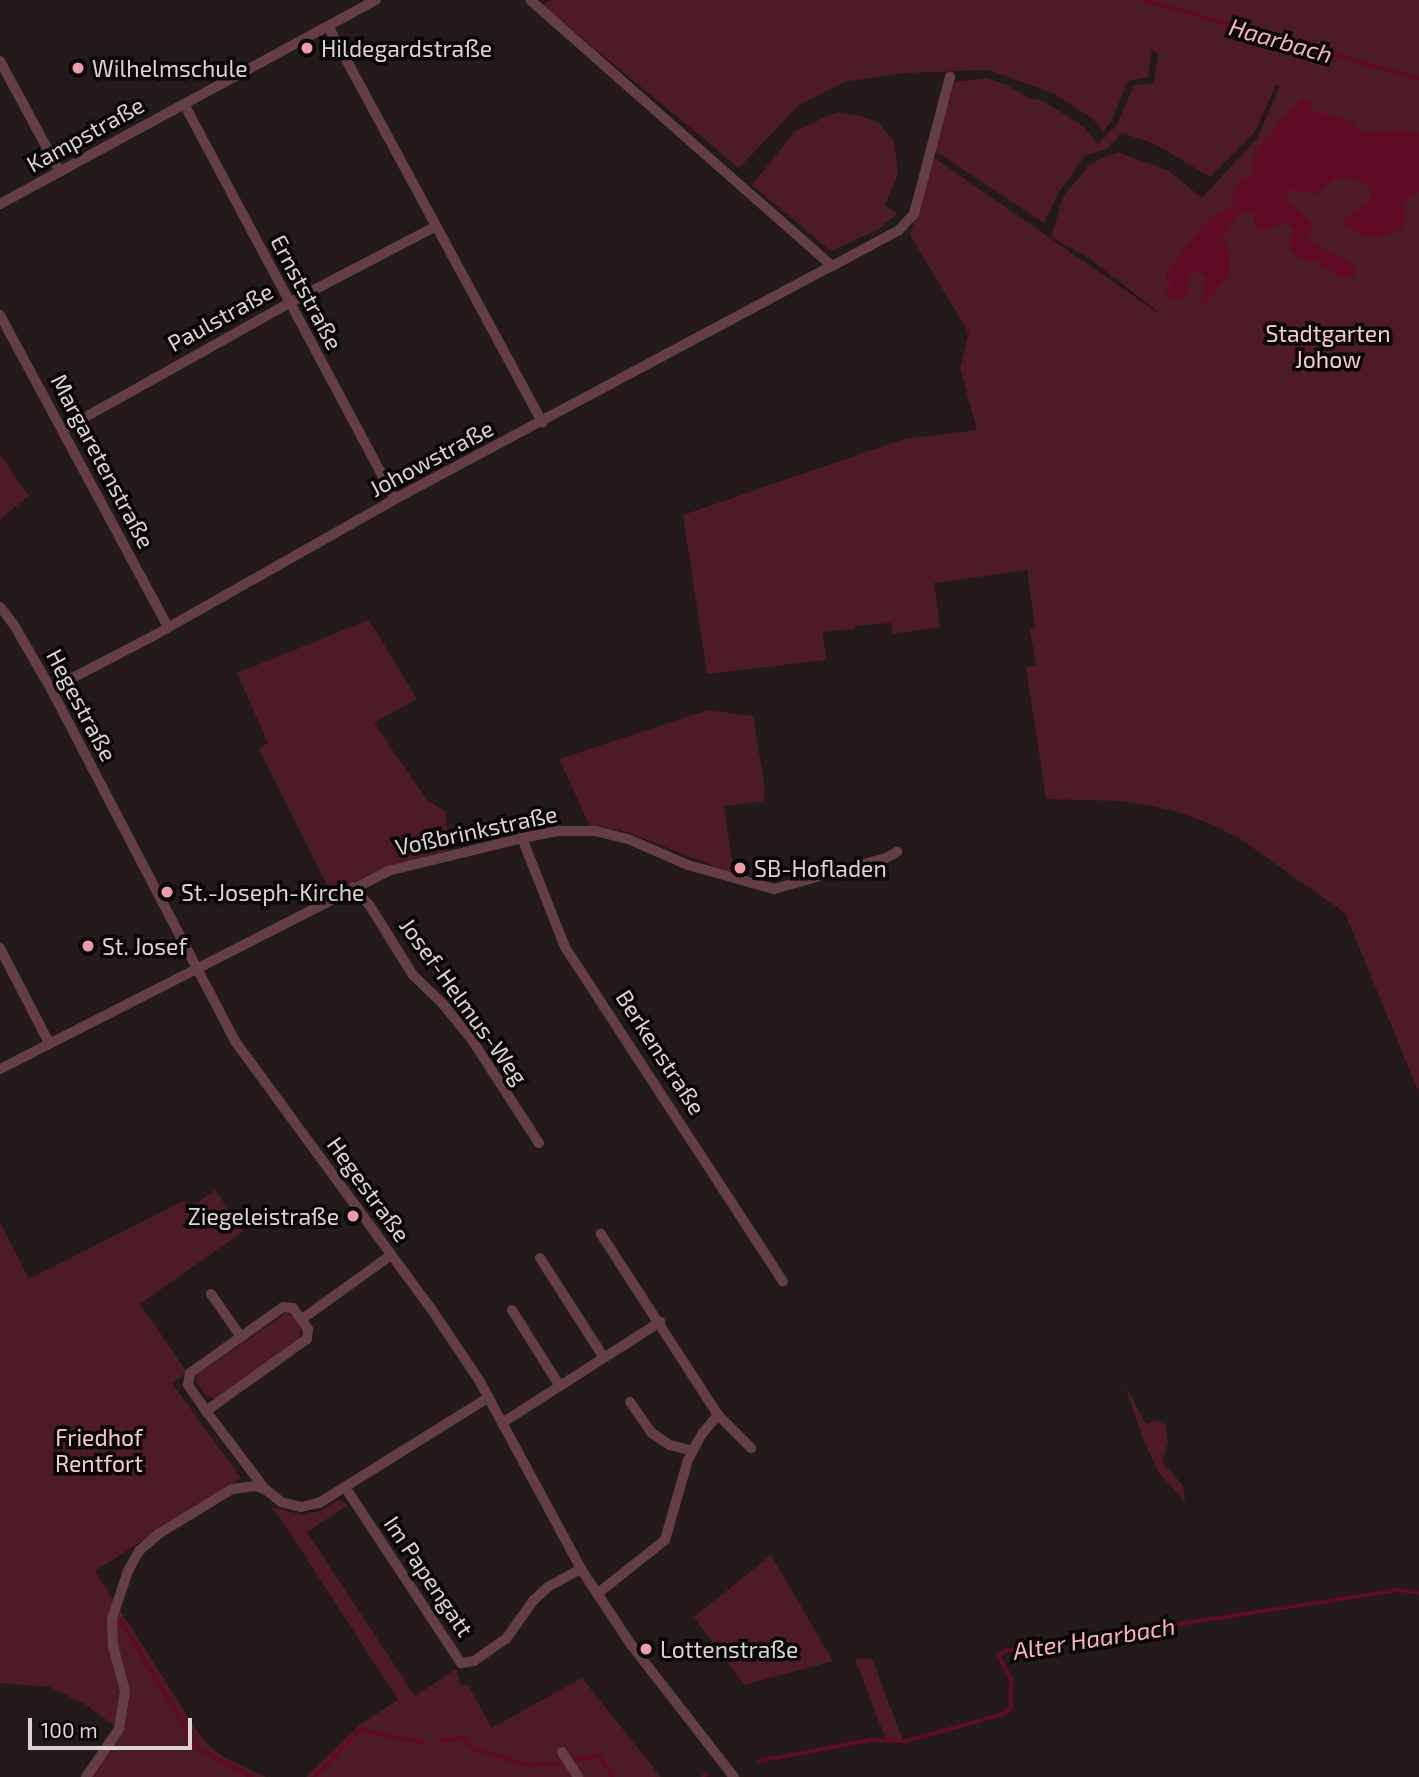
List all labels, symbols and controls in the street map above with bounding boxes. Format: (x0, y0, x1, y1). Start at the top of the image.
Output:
water label: Haarbach (1226, 12, 1336, 68)
place label: Hildegardstraße (321, 34, 492, 62)
marker: Hildegardstraße (299, 40, 315, 56)
place label: Wilhelmschule (92, 54, 248, 82)
marker: Wilhelmschule (70, 60, 86, 76)
street label: Kampstraße (22, 90, 148, 178)
street label: Ernststraße (265, 230, 349, 354)
street label: Paulstraße (162, 277, 278, 357)
park label: Stadtgarten Johow (1265, 319, 1391, 373)
street label: Margaretenstraße (45, 369, 161, 553)
street label: Johowstraße (364, 414, 498, 502)
street label: Hegestraße (41, 644, 123, 766)
street label: Voßbrinkstraße (392, 799, 560, 861)
place label: SB-Hofladen (754, 854, 887, 882)
marker: SB-Hofladen (732, 860, 748, 876)
place label: St.-Joseph-Kirche (181, 878, 364, 906)
marker: St.-Joseph-Kirche (159, 884, 175, 900)
street label: Josef-Helmus-Weg (394, 912, 534, 1090)
place label: St. Josef (102, 932, 188, 960)
marker: St. Josef (80, 938, 96, 954)
street label: Berkenstraße (610, 984, 712, 1120)
street label: Hegestraße (322, 1131, 416, 1247)
place label: Ziegeleistraße (188, 1202, 339, 1230)
marker: Ziegeleistraße (345, 1208, 361, 1224)
park label: Friedhof Rentfort (55, 1423, 143, 1477)
street label: Im Papengatt (379, 1511, 479, 1641)
water label: Alter Haarbach (1010, 1611, 1178, 1665)
place label: Lottenstraße (660, 1635, 798, 1663)
marker: Lottenstraße (638, 1641, 654, 1657)
scale bar (32, 1704, 196, 1748)
text: 100 m (41, 1717, 98, 1742)

